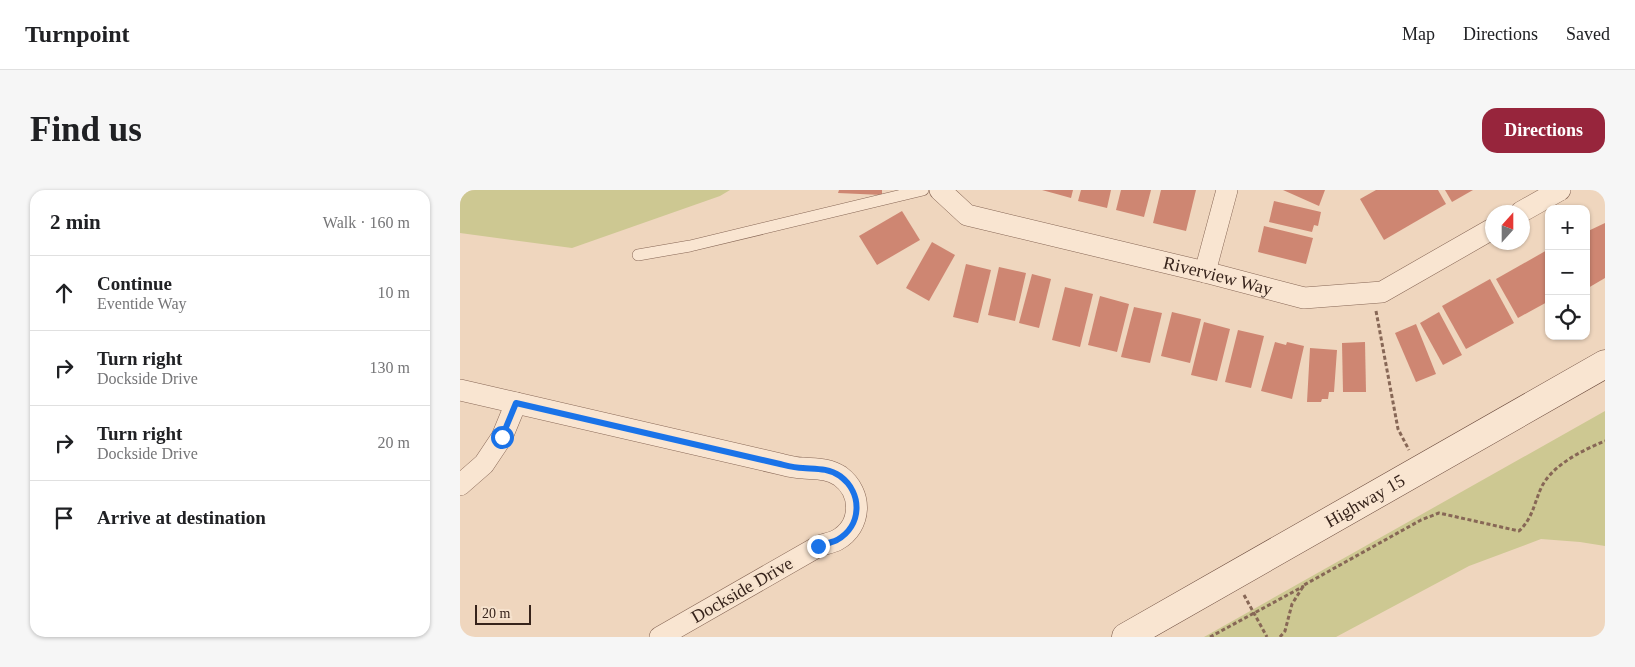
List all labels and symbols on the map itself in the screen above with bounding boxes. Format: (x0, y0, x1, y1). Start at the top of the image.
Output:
north arrow (1485, 205, 1530, 250)
street label: Riverview Way (1161, 252, 1275, 299)
route start (491, 426, 514, 449)
street label: Highway 15 (1322, 470, 1408, 531)
route end (807, 535, 830, 558)
street label: Dockside Drive (688, 553, 796, 627)
scale bar (475, 602, 531, 625)

